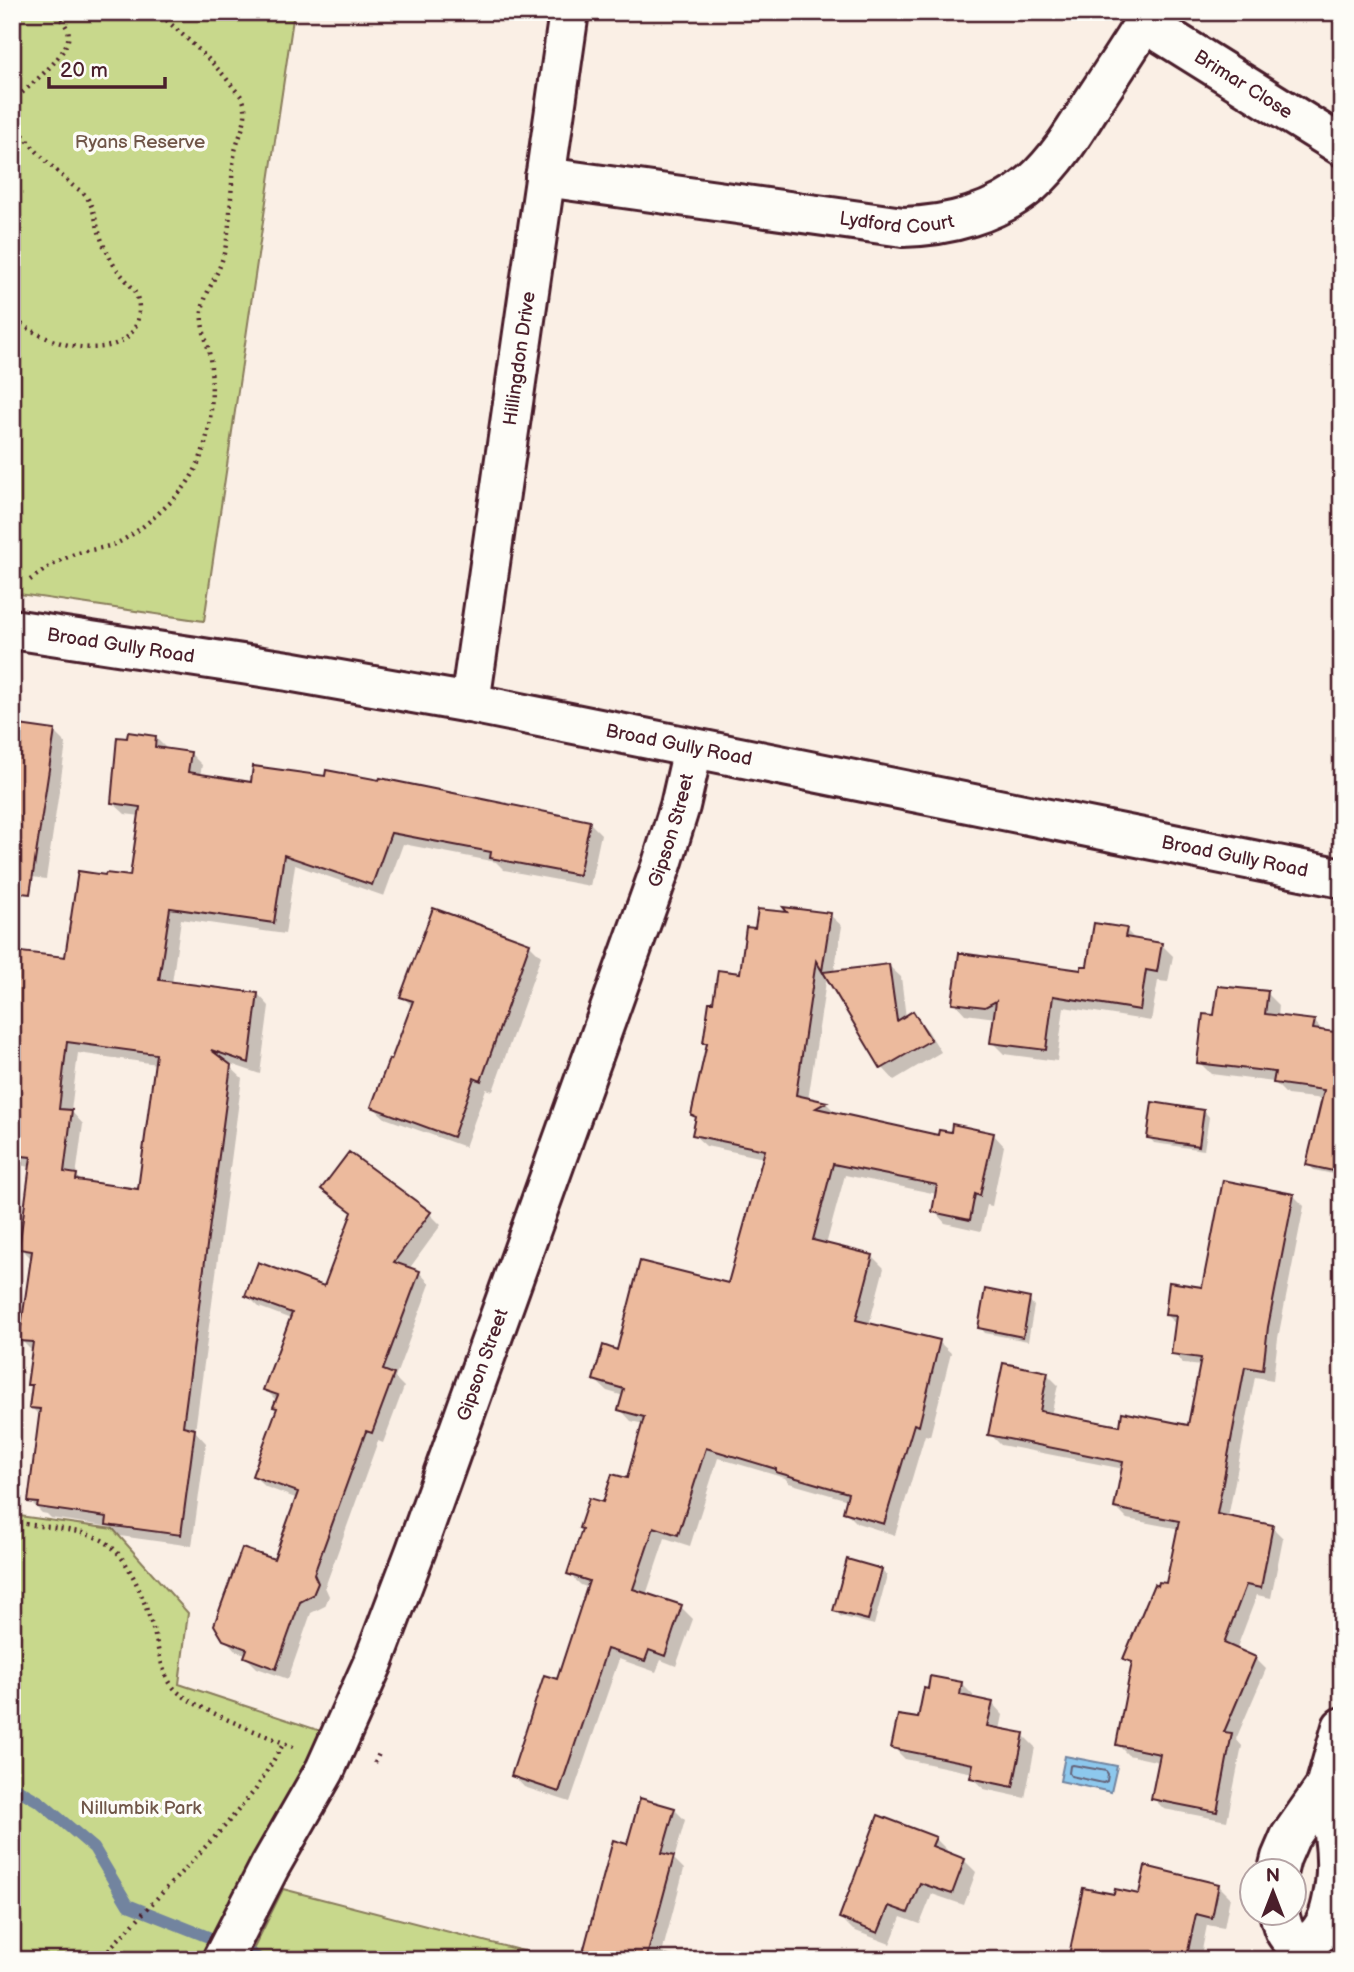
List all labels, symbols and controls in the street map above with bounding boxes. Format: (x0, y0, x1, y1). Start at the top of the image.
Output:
street label: Brimar Close (1190, 45, 1297, 124)
scale bar (49, 46, 164, 90)
text: 20 m (60, 58, 108, 83)
park label: Ryans Reserve (75, 131, 205, 154)
street label: Lydford Court (838, 207, 956, 239)
street label: Hillingdon Drive (498, 290, 540, 427)
street label: Broad Gully Road (45, 623, 196, 668)
street label: Broad Gully Road (604, 719, 754, 771)
street label: Gipson Street (643, 771, 699, 890)
street label: Broad Gully Road (1160, 831, 1310, 882)
street label: Gipson Street (452, 1305, 513, 1424)
park label: Nillumbik Park (80, 1797, 202, 1820)
north arrow (1238, 1856, 1308, 1926)
text: N (1266, 1865, 1280, 1888)

